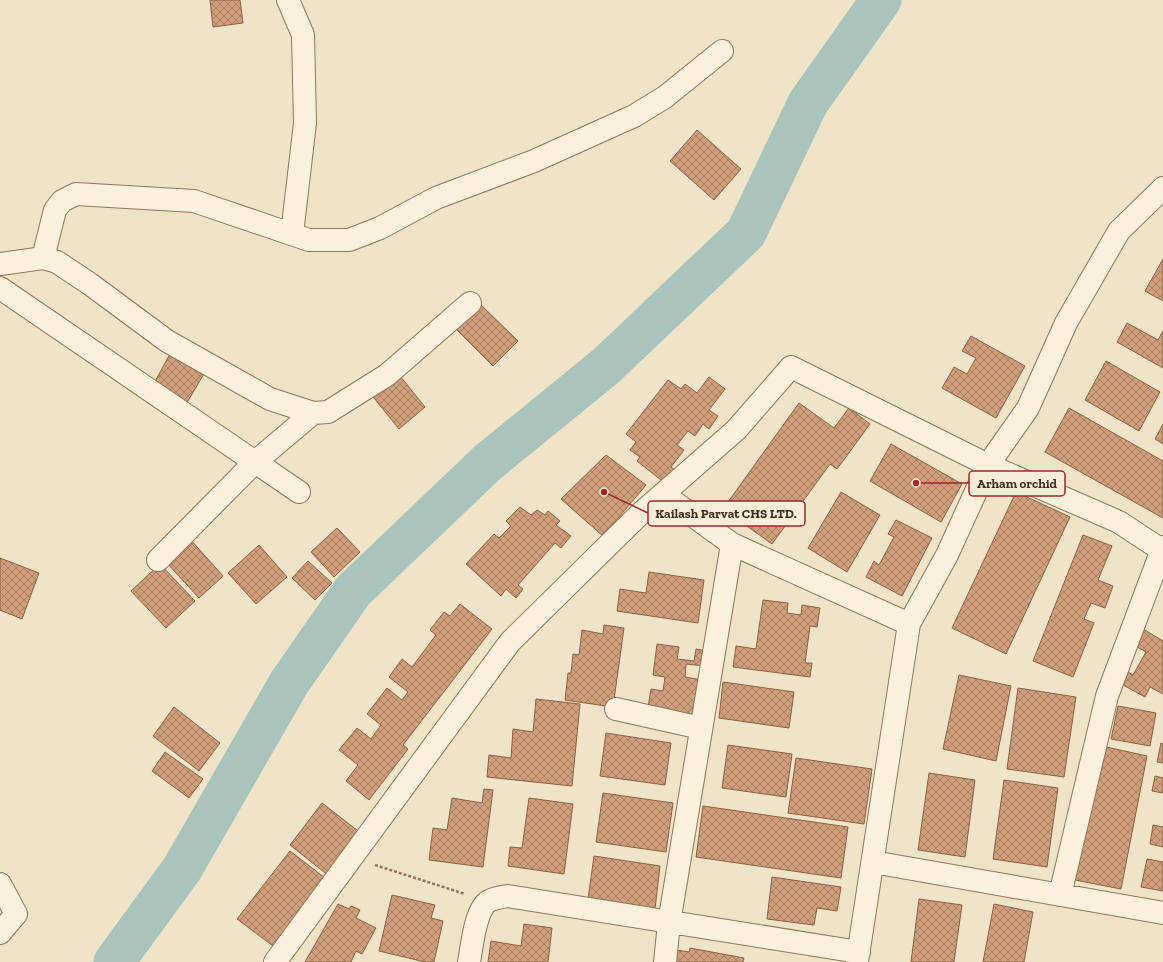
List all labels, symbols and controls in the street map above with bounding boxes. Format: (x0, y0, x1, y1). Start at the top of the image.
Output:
callout: Arham orchid (969, 471, 1065, 496)
text: Arham orchid (977, 476, 1058, 491)
callout: Kailash Parvat CHS LTD. (648, 501, 805, 526)
text: Kailash Parvat CHS LTD. (655, 506, 797, 521)

